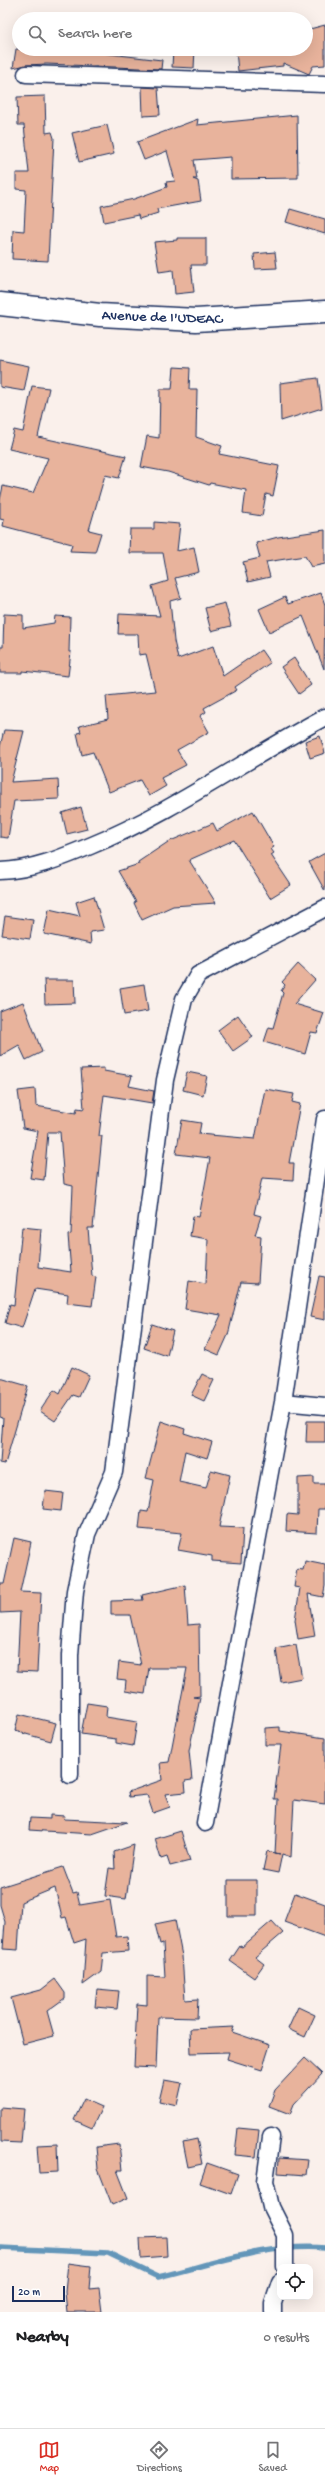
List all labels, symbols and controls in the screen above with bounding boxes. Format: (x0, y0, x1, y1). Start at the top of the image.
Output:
search box (12, 12, 313, 56)
icon: search (26, 23, 48, 45)
text: Search here (58, 25, 132, 43)
street label: Avenue de I'UDEAC (101, 307, 224, 329)
map controls (277, 2264, 313, 2300)
button: locate (277, 2264, 313, 2300)
scale bar (12, 2284, 65, 2303)
text: 20 m (18, 2287, 40, 2299)
text: Nearby (16, 2328, 69, 2348)
text: 0 results (263, 2331, 309, 2346)
tab: Map (38, 2439, 60, 2475)
tab: Directions (137, 2439, 182, 2475)
tab: Saved (258, 2439, 287, 2475)

